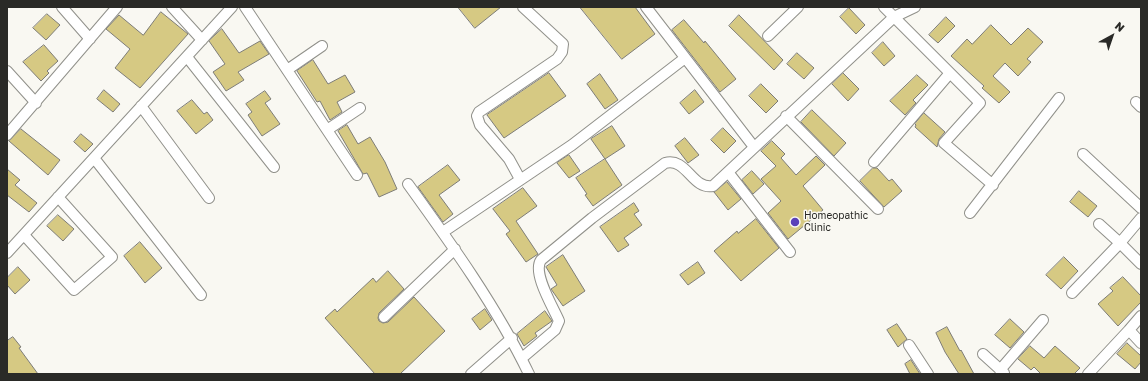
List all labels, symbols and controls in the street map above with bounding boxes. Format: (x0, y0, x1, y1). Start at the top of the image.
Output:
north arrow (1092, 16, 1132, 56)
text: N (1113, 19, 1127, 34)
place label: Homeopathic Clinic (804, 210, 868, 234)
marker: Homeopathic Clinic (789, 216, 801, 228)

